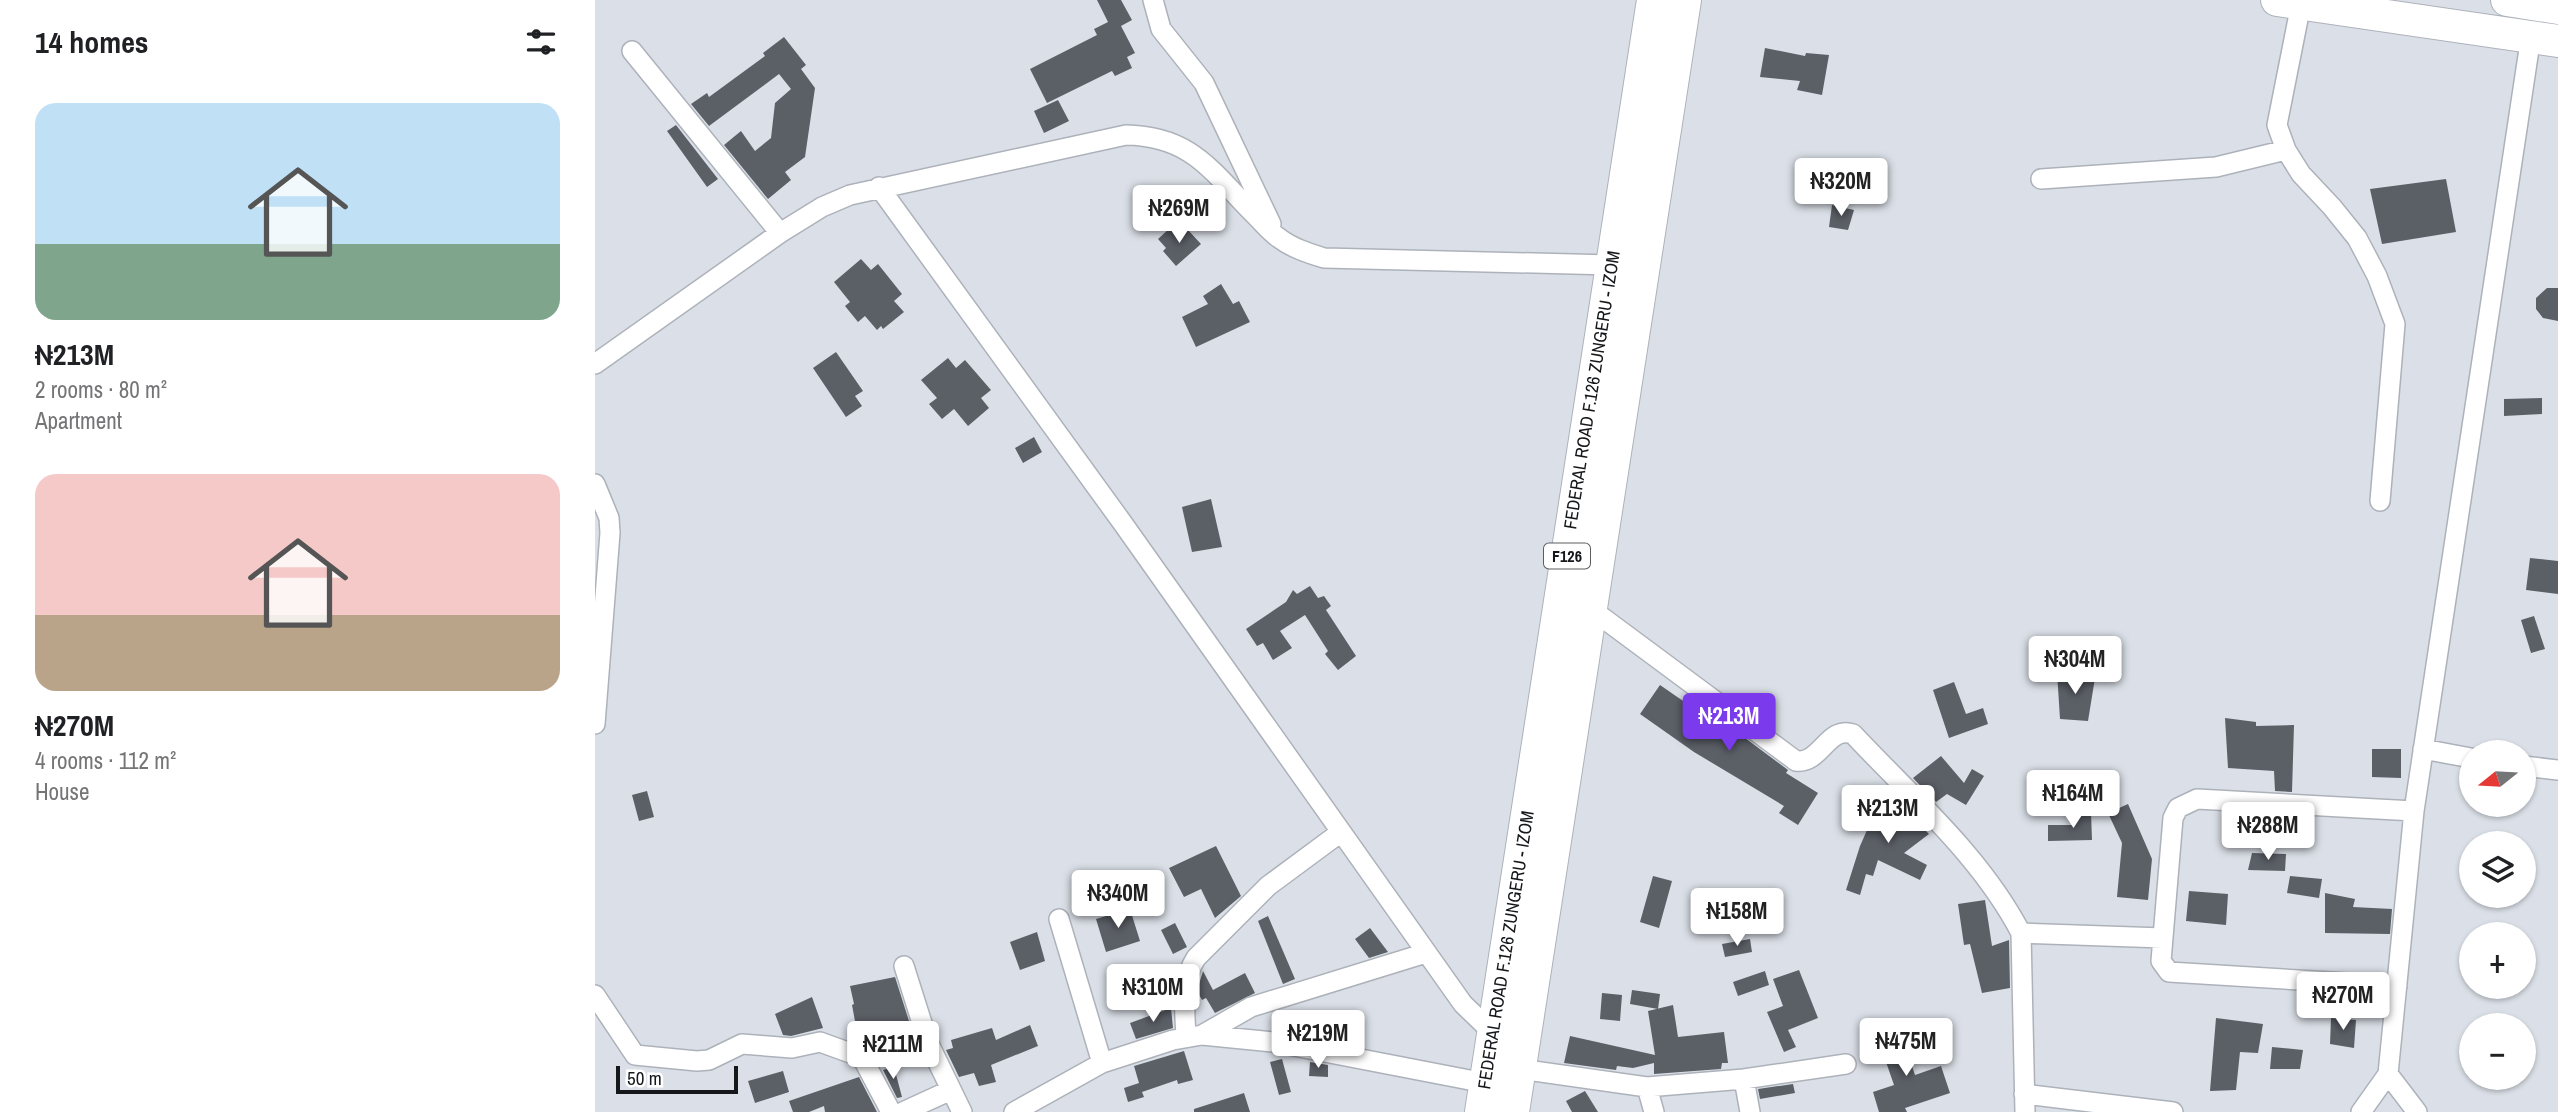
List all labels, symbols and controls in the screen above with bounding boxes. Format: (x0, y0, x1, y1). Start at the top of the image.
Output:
text: 14 homes (35, 22, 149, 62)
icon: filters (522, 23, 560, 61)
icon: home (235, 149, 361, 275)
pin: ₦320M (1792, 158, 1890, 218)
text: ₦320M (1811, 165, 1871, 196)
pin: ₦269M (1130, 186, 1228, 245)
text: ₦269M (1149, 192, 1209, 223)
street label: FEDERAL ROAD F.126 ZUNGERU - IZOM (1557, 249, 1626, 531)
text: ₦213M (35, 334, 114, 374)
text: 2 rooms · 80 m² (35, 374, 167, 405)
text: Apartment (35, 405, 122, 436)
icon: home (235, 520, 361, 646)
road number: F126 (1544, 544, 1590, 568)
pin: ₦304M (2026, 636, 2124, 696)
text: ₦304M (2045, 643, 2105, 674)
pin: ₦213M (1680, 694, 1778, 753)
text: ₦213M (1699, 700, 1759, 731)
text: ₦270M (35, 705, 114, 745)
north arrow (2459, 740, 2536, 817)
map controls (2459, 740, 2536, 1090)
text: 4 rooms · 112 m² (35, 745, 176, 776)
pin: ₦164M (2024, 770, 2122, 830)
text: House (35, 776, 90, 807)
text: ₦164M (2043, 777, 2103, 808)
pin: ₦213M (1839, 786, 1937, 845)
text: ₦213M (1858, 792, 1918, 823)
pin: ₦288M (2219, 802, 2317, 862)
street label: FEDERAL ROAD F.126 ZUNGERU - IZOM (1471, 809, 1540, 1091)
text: ₦288M (2238, 809, 2298, 840)
button: layers (2459, 831, 2536, 908)
pin: ₦340M (1069, 870, 1167, 930)
text: ₦340M (1088, 877, 1148, 908)
pin: ₦158M (1688, 888, 1786, 948)
text: ₦158M (1707, 895, 1767, 926)
button: + (2459, 922, 2536, 999)
pin: ₦310M (1104, 964, 1202, 1024)
text: ₦310M (1123, 971, 1183, 1002)
pin: ₦270M (2294, 972, 2392, 1032)
text: ₦270M (2313, 979, 2373, 1010)
pin: ₦219M (1269, 1010, 1367, 1070)
button: − (2459, 1013, 2536, 1090)
text: ₦219M (1288, 1017, 1348, 1048)
pin: ₦475M (1857, 1018, 1955, 1078)
pin: ₦211M (844, 1021, 942, 1081)
text: ₦475M (1876, 1025, 1936, 1056)
text: ₦211M (863, 1028, 923, 1059)
scale bar (616, 1063, 739, 1095)
text: 50 m (627, 1065, 662, 1091)

